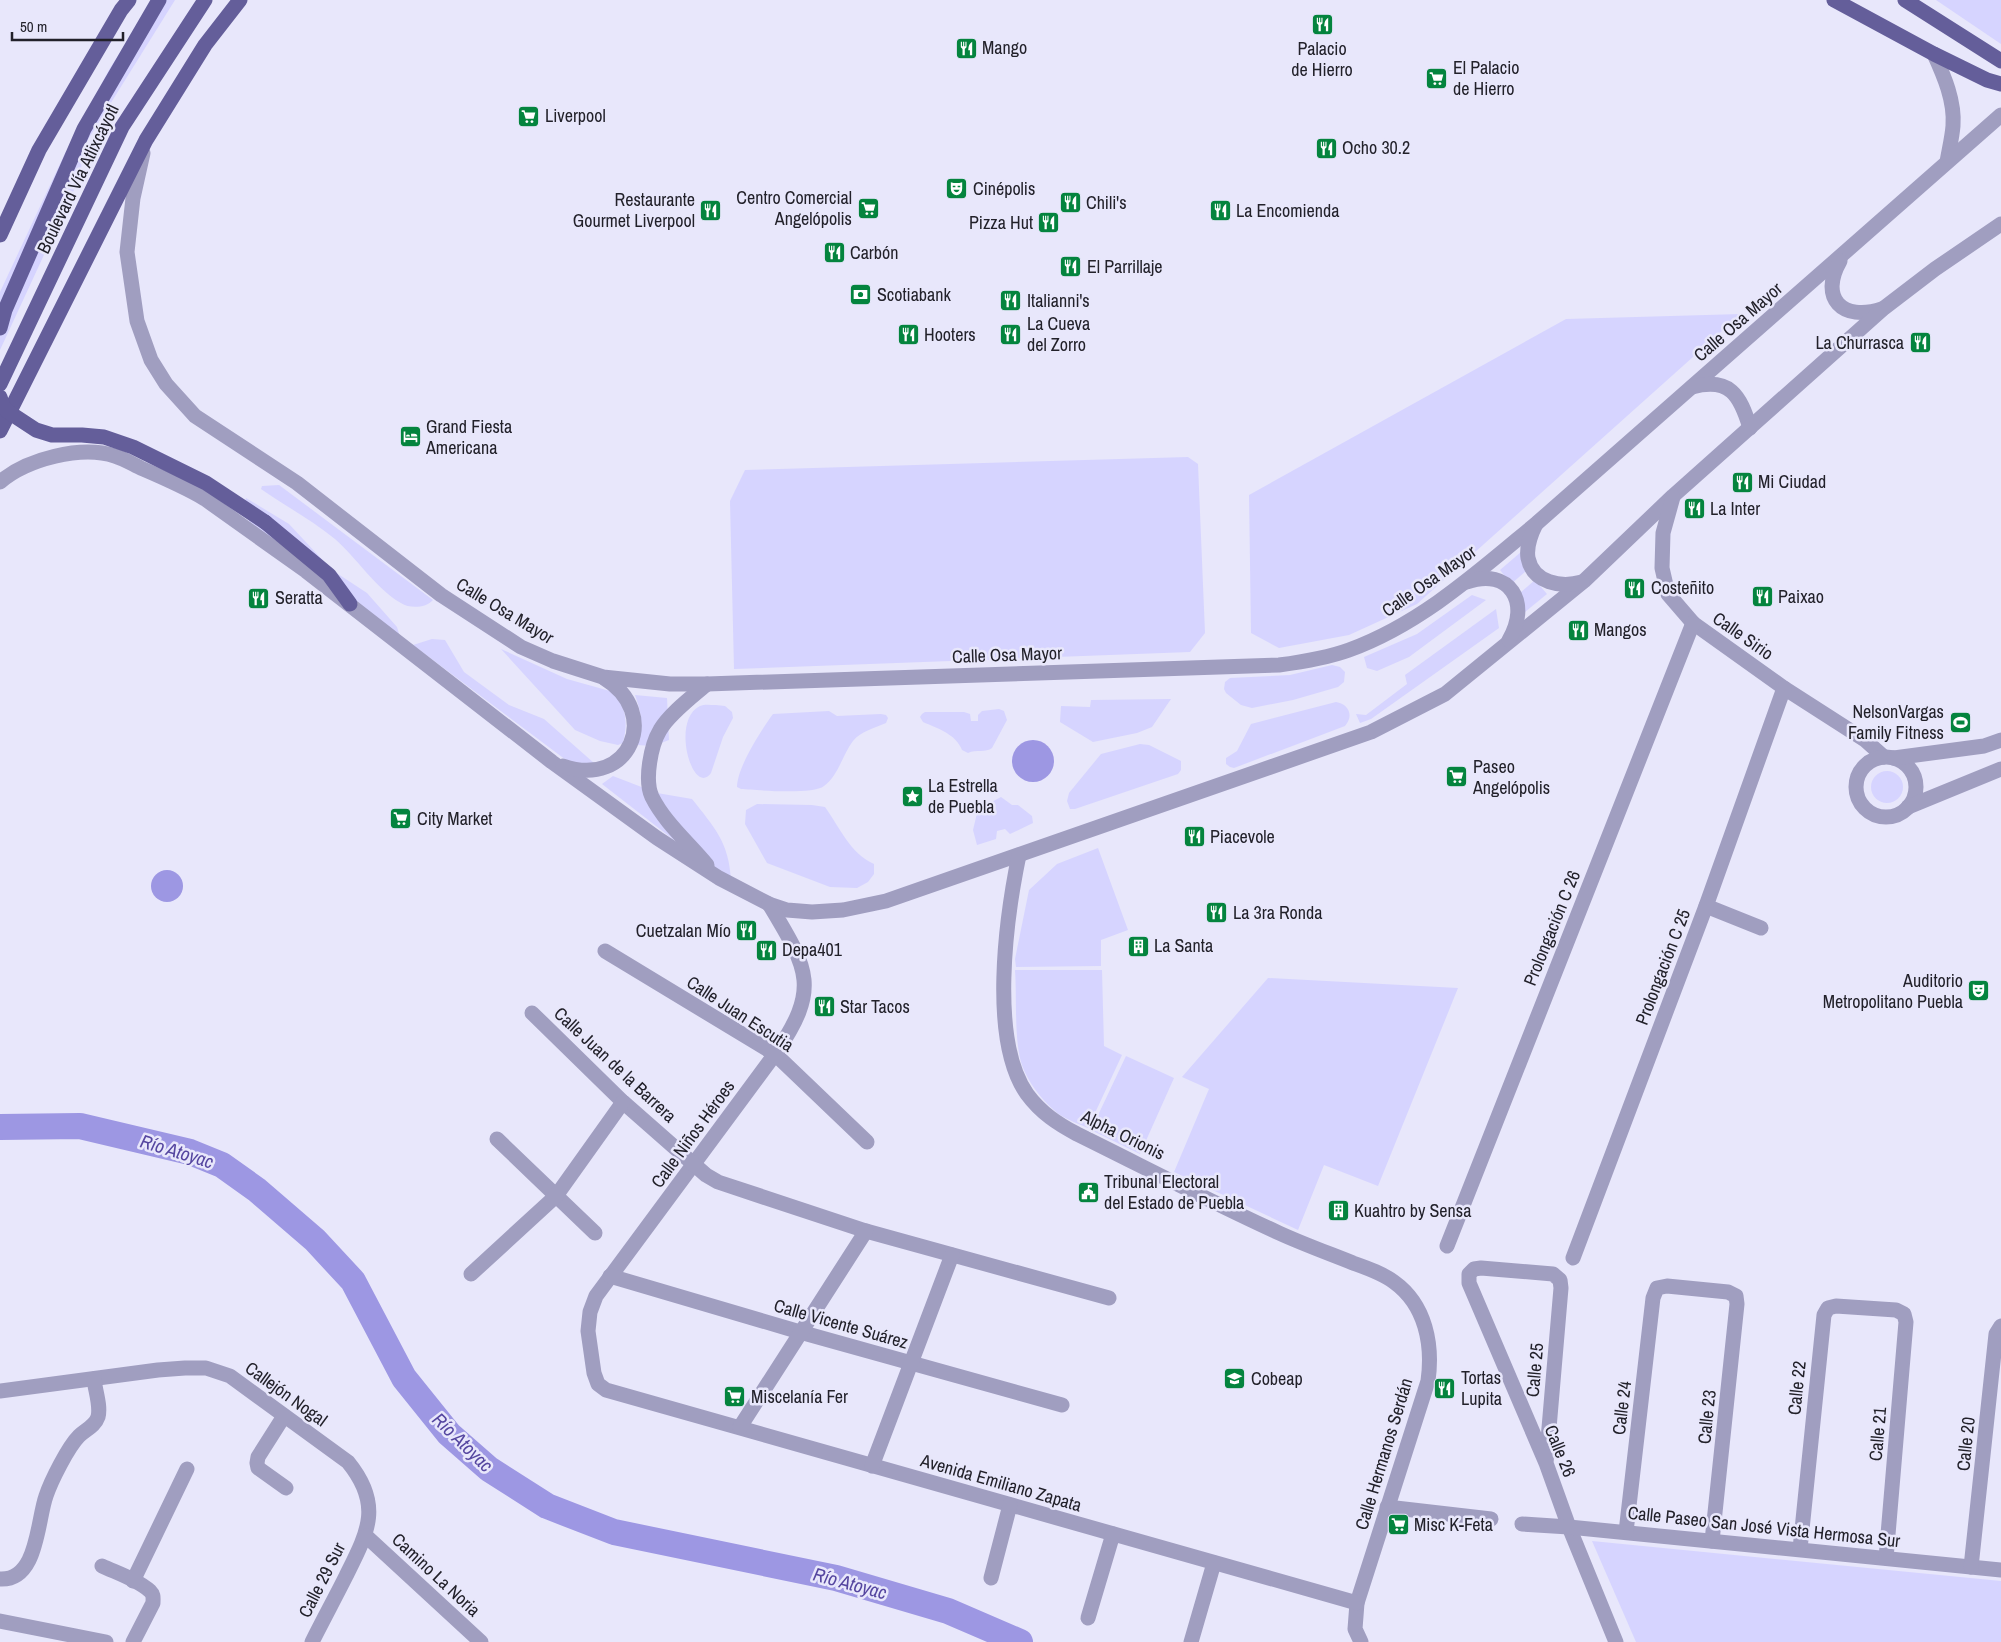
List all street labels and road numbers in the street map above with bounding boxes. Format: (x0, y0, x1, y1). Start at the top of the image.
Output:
street label: Boulevard Vía Atlixcáyotl (31, 100, 125, 258)
street label: Calle Osa Mayor (1688, 276, 1787, 367)
street label: Calle Osa Mayor (1377, 539, 1481, 622)
street label: Calle Osa Mayor (452, 572, 559, 650)
street label: Calle Sirio (1708, 606, 1779, 666)
street label: Calle Osa Mayor (952, 640, 1062, 669)
street label: Prolongación C 26 (1517, 866, 1586, 989)
street label: Prolongación C 25 (1629, 905, 1696, 1028)
street label: Calle Juan Escutia (682, 970, 799, 1058)
street label: Calle Juan de la Barrera (549, 1001, 682, 1128)
street label: Calle Niños Héroes (645, 1075, 740, 1193)
street label: Alpha Orionis (1076, 1103, 1169, 1166)
street label: Calle Vicente Suárez (771, 1292, 911, 1355)
street label: Calle 25 (1520, 1342, 1549, 1398)
street label: Callejón Nogal (240, 1355, 332, 1432)
street label: Calle 22 (1781, 1360, 1812, 1416)
street label: Calle Hermanos Serdán (1349, 1375, 1418, 1533)
street label: Calle 24 (1606, 1380, 1637, 1436)
street label: Calle 23 (1691, 1389, 1722, 1445)
street label: Calle 21 (1863, 1405, 1892, 1462)
street label: Calle 20 (1950, 1416, 1981, 1472)
street label: Calle 26 (1539, 1421, 1582, 1481)
street label: Avenida Emiliano Zapata (917, 1447, 1085, 1517)
street label: Calle Paseo San José Vista Hermosa Sur (1627, 1500, 1902, 1553)
street label: Camino La Noria (387, 1527, 486, 1622)
street label: Calle 29 Sur (292, 1538, 351, 1622)

